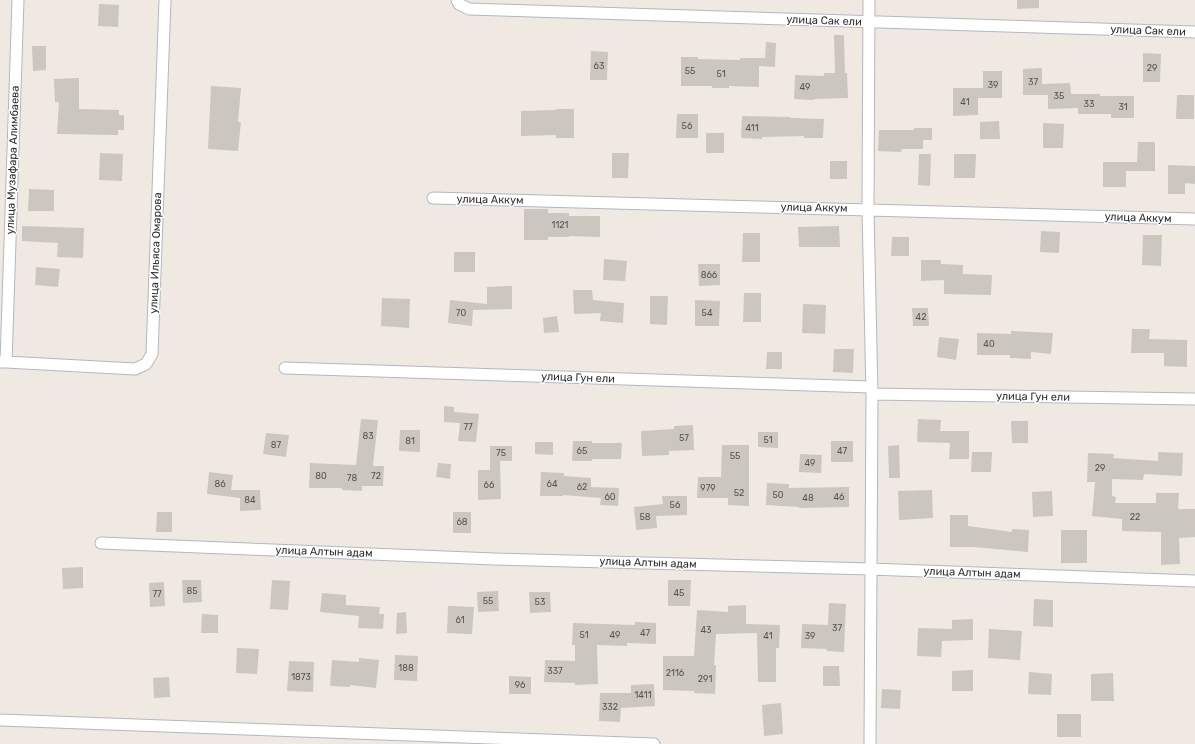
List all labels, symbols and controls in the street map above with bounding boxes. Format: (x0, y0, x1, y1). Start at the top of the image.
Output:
street label: улица Сак ели (786, 13, 862, 29)
street label: улица Сак ели (1110, 23, 1186, 39)
house number: 63 (594, 61, 604, 71)
house number: 29 (1147, 63, 1157, 73)
house number: 55 (685, 66, 695, 76)
house number: 51 (716, 69, 726, 79)
house number: 37 (1028, 77, 1038, 87)
house number: 39 (988, 80, 998, 90)
house number: 49 (800, 82, 810, 92)
street label: улица Музафара Алимбаева (4, 85, 22, 235)
house number: 35 (1054, 91, 1064, 101)
house number: 41 (960, 97, 970, 107)
house number: 33 (1084, 99, 1094, 109)
house number: 31 (1118, 102, 1128, 112)
house number: 56 (682, 121, 692, 131)
house number: 411 (745, 123, 759, 133)
street label: улица Ильяса Омарова (147, 192, 165, 314)
street label: улица Аккум (456, 193, 524, 207)
street label: улица Аккум (780, 201, 848, 215)
street label: улица Аккум (1104, 210, 1172, 226)
house number: 1121 (552, 220, 568, 230)
house number: 866 (701, 270, 717, 280)
house number: 70 (456, 308, 466, 318)
house number: 54 (702, 308, 712, 318)
house number: 42 (916, 312, 926, 322)
house number: 40 (983, 339, 995, 349)
street label: улица Гун ели (541, 370, 615, 386)
street label: улица Гун ели (996, 390, 1070, 404)
house number: 77 (463, 422, 473, 432)
house number: 83 (362, 431, 374, 441)
house number: 57 (679, 433, 689, 443)
house number: 51 (763, 435, 773, 445)
house number: 81 (405, 436, 415, 446)
house number: 87 (271, 440, 281, 450)
house number: 65 (577, 446, 587, 456)
house number: 47 (837, 446, 847, 456)
house number: 75 (496, 448, 506, 458)
house number: 55 (730, 451, 740, 461)
house number: 49 (805, 458, 815, 468)
house number: 29 (1095, 463, 1105, 473)
house number: 80 (315, 471, 327, 481)
house number: 72 (371, 471, 381, 481)
house number: 78 (347, 473, 357, 483)
house number: 86 (214, 479, 226, 489)
house number: 64 (546, 479, 558, 489)
house number: 66 (484, 480, 494, 490)
house number: 62 (577, 482, 587, 492)
house number: 979 (700, 483, 716, 493)
house number: 52 (734, 488, 744, 498)
house number: 50 (772, 490, 784, 500)
house number: 60 (604, 492, 616, 502)
house number: 46 (833, 492, 845, 502)
house number: 48 (802, 493, 814, 503)
house number: 84 (244, 495, 256, 505)
house number: 56 (670, 500, 680, 510)
house number: 58 (639, 512, 651, 522)
house number: 22 (1130, 512, 1140, 522)
house number: 68 (456, 517, 468, 527)
street label: улица Алтын адам (275, 544, 373, 560)
street label: улица Алтын адам (599, 555, 697, 571)
street label: улица Алтын адам (923, 565, 1021, 581)
house number: 85 (186, 586, 198, 596)
house number: 45 (674, 588, 684, 598)
house number: 77 (152, 589, 162, 599)
house number: 55 (483, 596, 493, 606)
house number: 53 (535, 597, 545, 607)
house number: 61 (455, 615, 465, 625)
house number: 37 (832, 623, 842, 633)
house number: 43 (701, 625, 711, 635)
house number: 47 (640, 628, 650, 638)
house number: 51 (579, 630, 589, 640)
house number: 49 (610, 630, 620, 640)
house number: 41 (763, 631, 773, 641)
house number: 39 (805, 631, 815, 641)
house number: 188 (398, 663, 414, 673)
house number: 337 (547, 666, 563, 676)
house number: 2116 (666, 668, 684, 678)
house number: 1873 (291, 672, 311, 682)
house number: 291 (698, 674, 712, 684)
house number: 96 (515, 680, 525, 690)
house number: 1411 (635, 690, 651, 700)
house number: 332 (602, 702, 618, 712)

